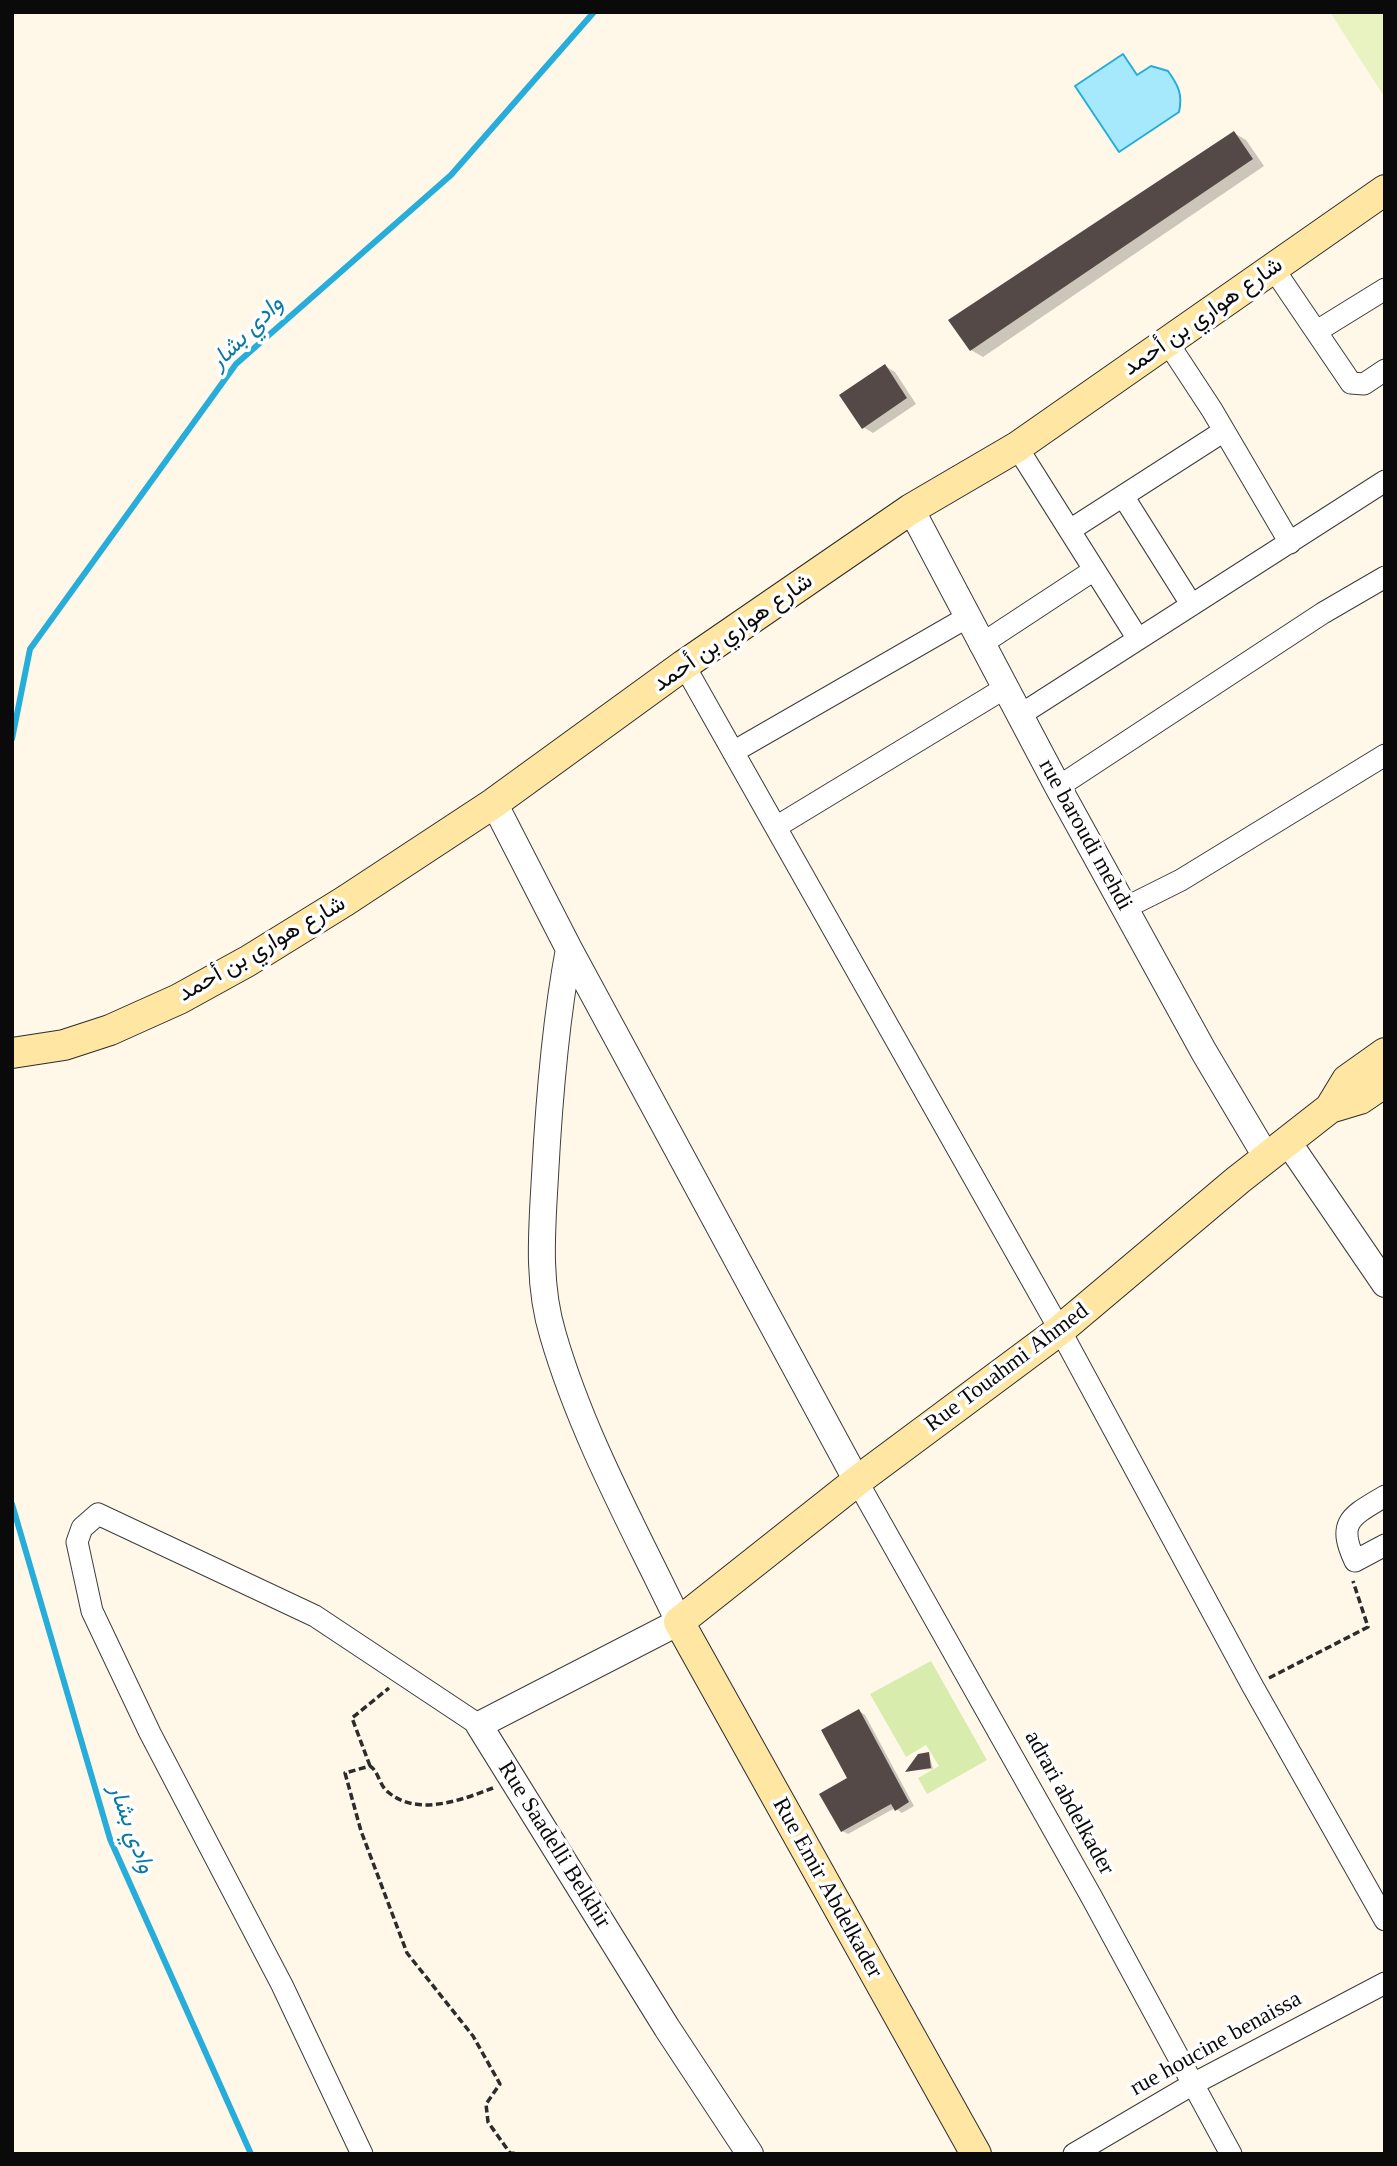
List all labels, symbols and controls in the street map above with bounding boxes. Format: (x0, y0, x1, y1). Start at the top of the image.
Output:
street label: شارع هواري بن أحمد (1118, 252, 1288, 382)
water label: وادي بشار (204, 290, 290, 376)
street label: شارع هواري بن أحمد (648, 568, 818, 698)
street label: rue baroudi mehdi (1032, 755, 1138, 915)
street label: شارع هواري بن أحمد (173, 890, 351, 1008)
street label: Rue Touahmi Ahmed (920, 1297, 1094, 1439)
street label: adrari abdelkader (1018, 1726, 1120, 1880)
street label: Rue Saadelli Belkhir (492, 1756, 616, 1934)
water label: وادي بشار (102, 1781, 160, 1877)
street label: Rue Emir Abdelkader (766, 1793, 888, 1983)
street label: rue houcine benaissa (1126, 1985, 1306, 2103)

